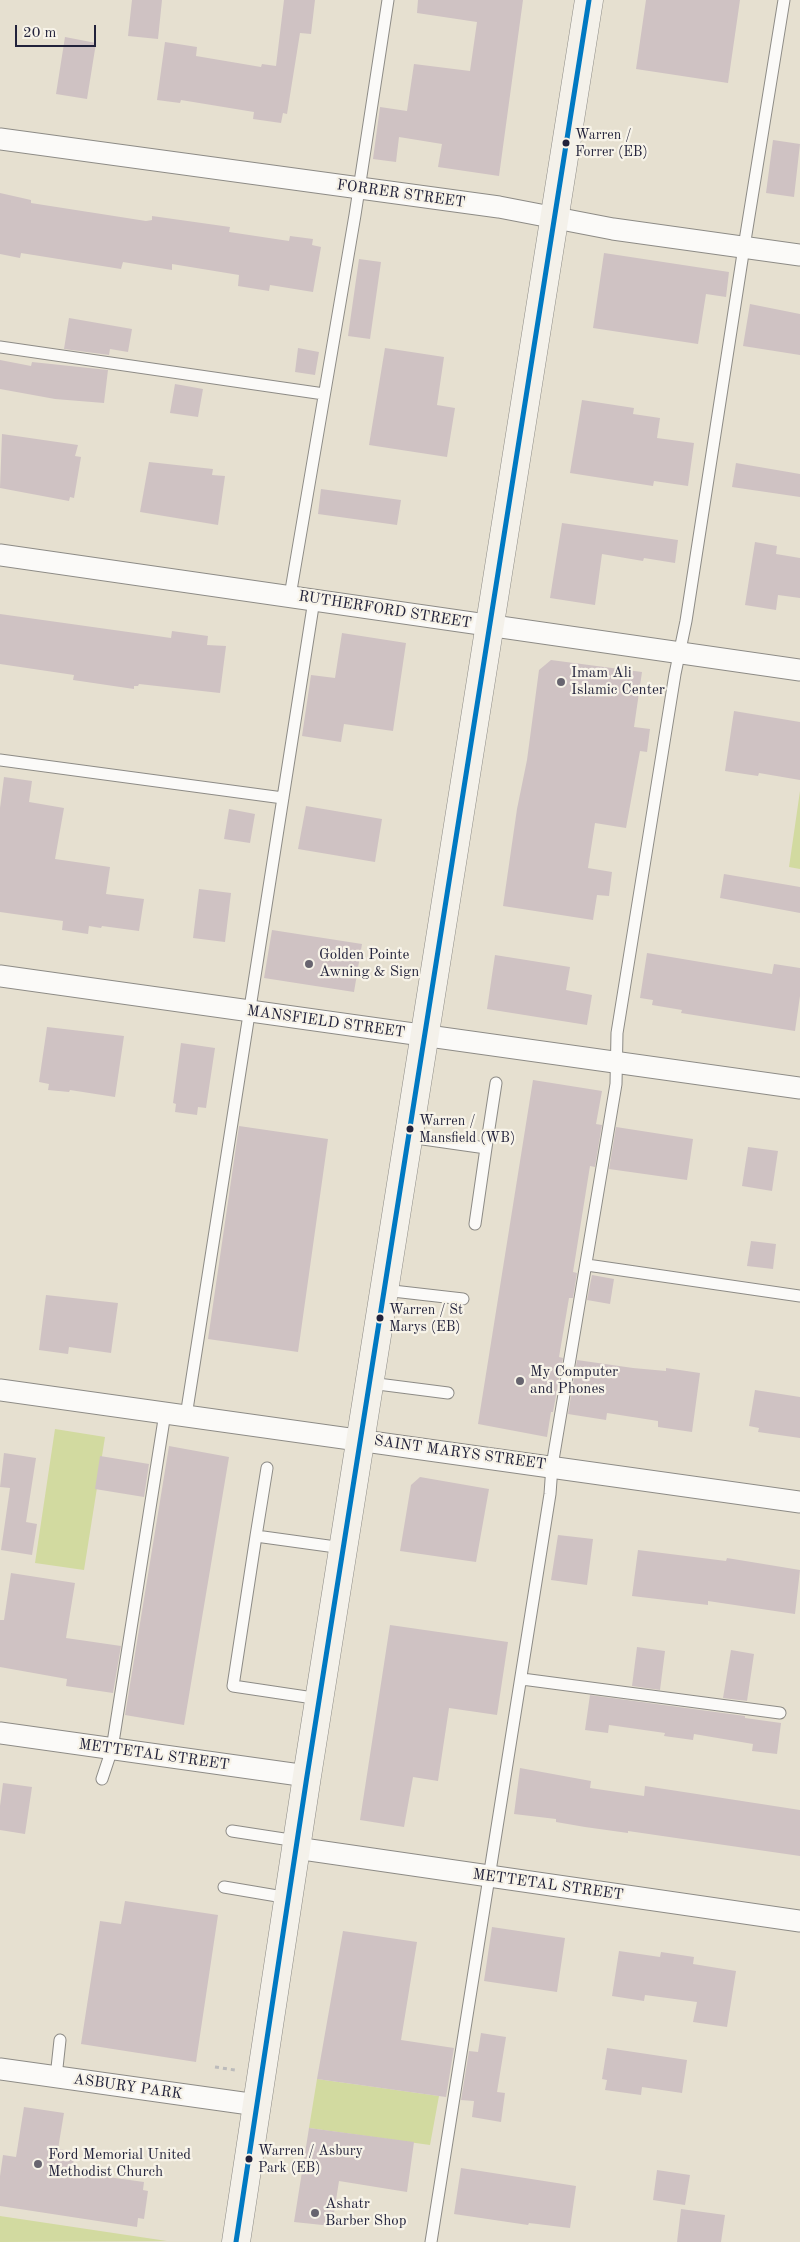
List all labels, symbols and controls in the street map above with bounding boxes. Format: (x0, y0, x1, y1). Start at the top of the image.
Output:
scale bar (18, 15, 99, 47)
text: 20 m (23, 26, 57, 41)
place label: Warren / Forrer (EB) (575, 127, 648, 160)
marker: Warren / Forrer (EB) (561, 138, 571, 148)
street label: FORRER STREET (336, 176, 466, 212)
street label: RUTHERFORD STREET (297, 587, 473, 633)
place label: Imam Ali Islamic Center (571, 664, 665, 699)
marker: Imam Ali Islamic Center (555, 676, 567, 688)
place label: Golden Pointe Awning & Sign (319, 946, 419, 981)
marker: Golden Pointe Awning & Sign (303, 958, 315, 970)
street label: MANSFIELD STREET (246, 1002, 406, 1042)
place label: Warren / Mansfield (WB) (419, 1113, 515, 1146)
marker: Warren / Mansfield (WB) (405, 1124, 415, 1134)
place label: Warren / St Marys (EB) (389, 1302, 463, 1334)
marker: Warren / St Marys (EB) (375, 1313, 385, 1323)
place label: My Computer and Phones (530, 1363, 618, 1398)
marker: My Computer and Phones (514, 1375, 526, 1387)
street label: SAINT MARYS STREET (373, 1432, 547, 1474)
street label: METTETAL STREET (77, 1736, 231, 1774)
street label: METTETAL STREET (471, 1866, 625, 1904)
street label: ASBURY PARK (72, 2070, 184, 2104)
place label: Warren / Asbury Park (EB) (258, 2143, 363, 2176)
place label: Ford Memorial United Methodist Church (48, 2146, 191, 2181)
marker: Warren / Asbury Park (EB) (244, 2154, 254, 2164)
marker: Ford Memorial United Methodist Church (32, 2158, 44, 2170)
place label: Ashatr Barber Shop (325, 2195, 407, 2230)
marker: Ashatr Barber Shop (309, 2207, 321, 2219)

